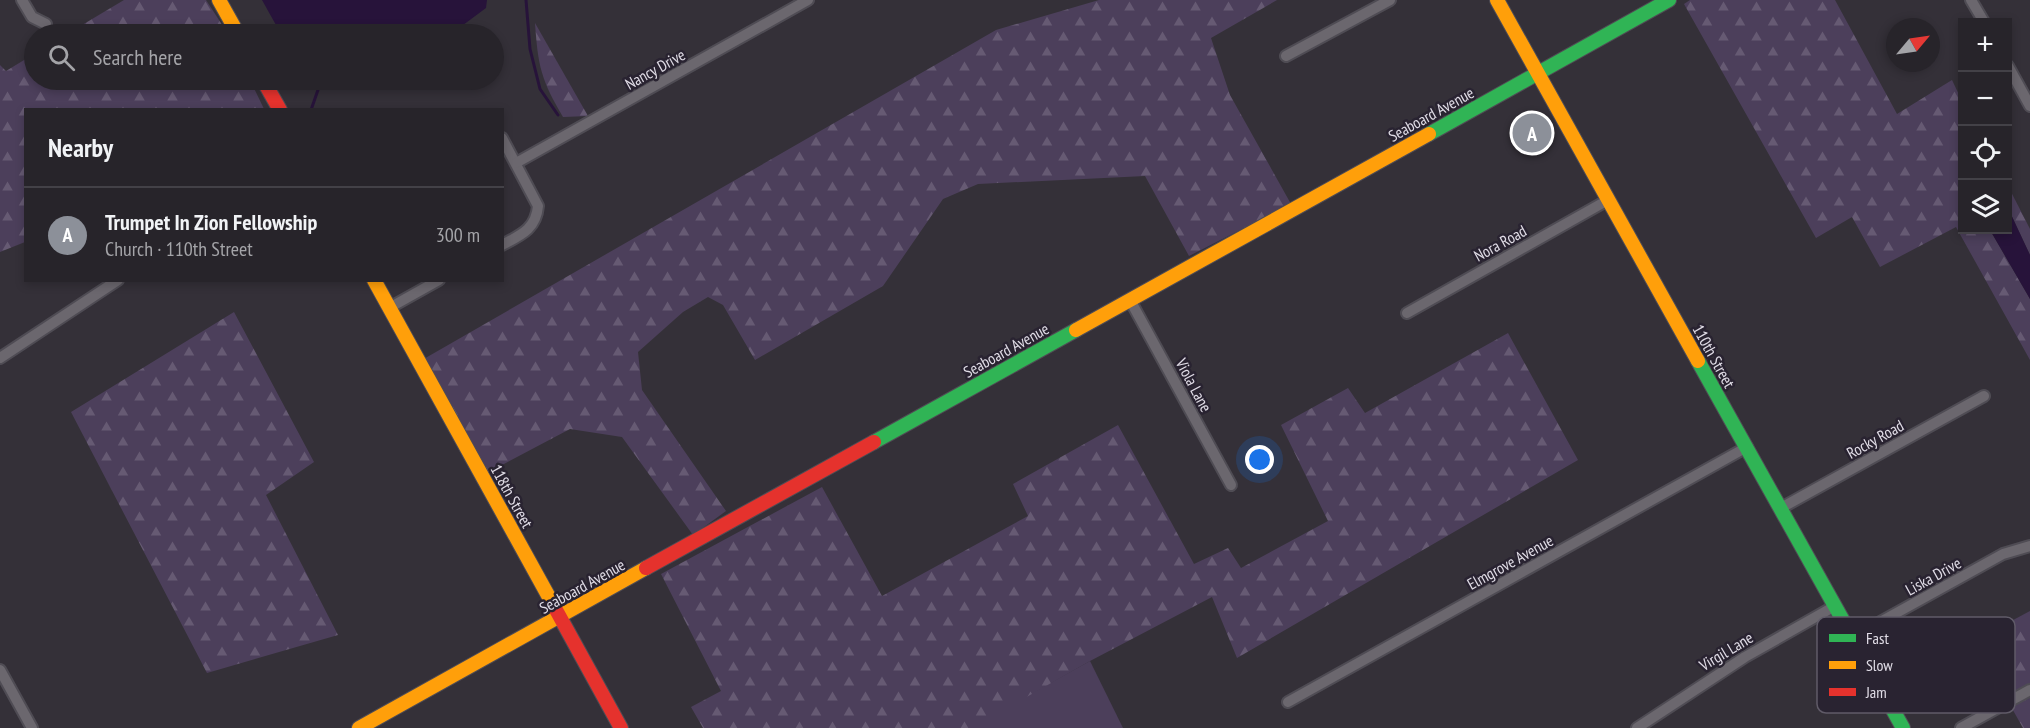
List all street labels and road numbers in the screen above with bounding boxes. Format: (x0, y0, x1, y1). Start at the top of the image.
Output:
street label: Nancy Drive (621, 44, 689, 94)
street label: Seaboard Avenue (1385, 82, 1477, 146)
street label: Nora Road (1470, 220, 1530, 266)
street label: Seaboard Avenue (960, 318, 1052, 382)
street label: 110th Street (1688, 321, 1740, 392)
street label: Viola Lane (1171, 354, 1216, 415)
street label: Rocky Road (1843, 415, 1907, 463)
street label: 118th Street (486, 461, 538, 532)
street label: Elmgrove Avenue (1463, 530, 1557, 594)
street label: Liska Drive (1902, 553, 1964, 599)
street label: Seaboard Avenue (536, 554, 628, 618)
street label: Virgil Lane (1695, 627, 1757, 675)

